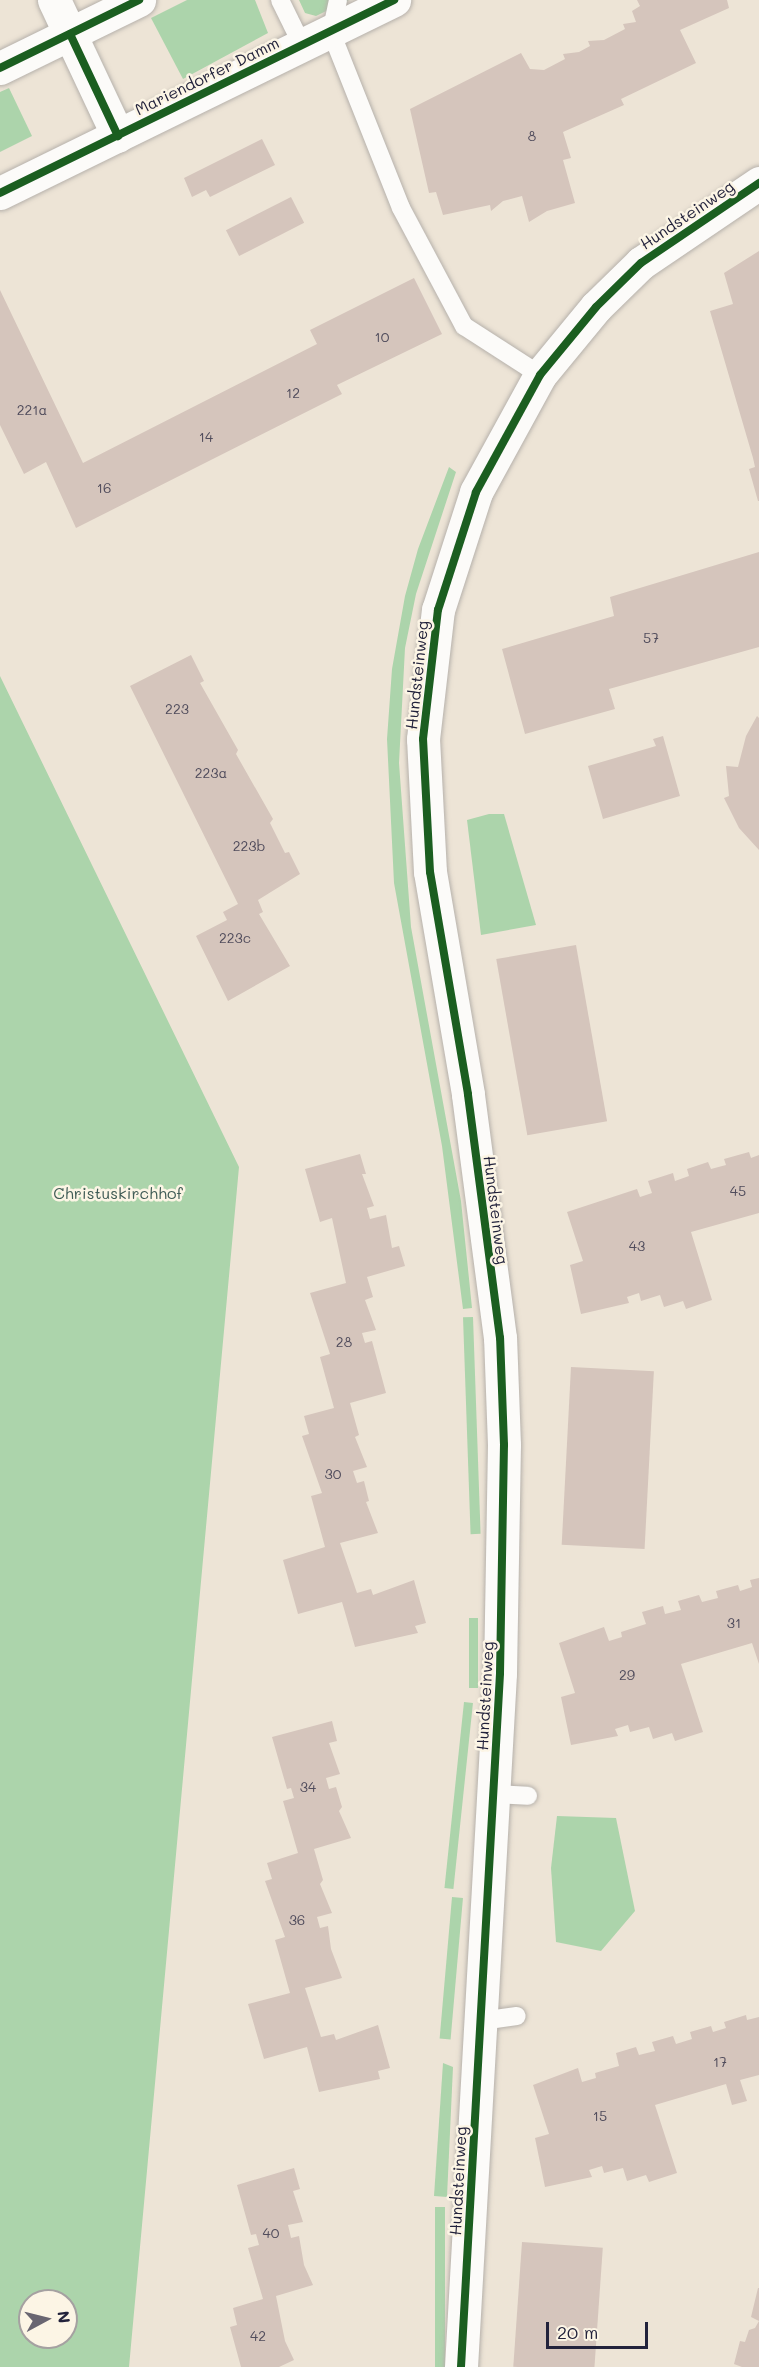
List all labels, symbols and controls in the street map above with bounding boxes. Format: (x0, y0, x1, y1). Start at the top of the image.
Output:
street label: Mariendorfer Damm (132, 33, 282, 119)
house number: 8 (528, 128, 536, 144)
street label: Hundsteinweg (636, 176, 738, 254)
house number: 10 (375, 329, 389, 345)
house number: 12 (286, 385, 300, 401)
house number: 221a (17, 402, 47, 418)
house number: 14 (199, 429, 213, 445)
house number: 16 (97, 480, 111, 496)
street label: Hundsteinweg (402, 620, 432, 730)
house number: 57 (643, 630, 659, 646)
house number: 223 (165, 701, 189, 717)
house number: 223a (195, 765, 227, 781)
house number: 223b (233, 838, 265, 854)
house number: 223c (219, 930, 251, 946)
street label: Hundsteinweg (480, 1155, 512, 1265)
park label: Christuskirchhof (53, 1183, 183, 1203)
house number: 45 (730, 1183, 746, 1199)
house number: 43 (629, 1238, 645, 1254)
house number: 28 (336, 1334, 352, 1350)
house number: 30 (325, 1466, 341, 1482)
house number: 31 (727, 1615, 741, 1631)
street label: Hundsteinweg (473, 1641, 497, 1751)
house number: 29 (619, 1667, 635, 1683)
house number: 34 (300, 1779, 316, 1795)
house number: 36 (289, 1912, 305, 1928)
house number: 17 (713, 2054, 727, 2070)
house number: 15 (593, 2108, 607, 2124)
street label: Hundsteinweg (446, 2126, 470, 2236)
house number: 40 (263, 2225, 279, 2241)
north arrow (18, 2289, 78, 2349)
text: N (53, 2310, 76, 2324)
scale bar (549, 2310, 651, 2348)
text: 20 m (557, 2320, 598, 2344)
house number: 42 (250, 2328, 266, 2344)

